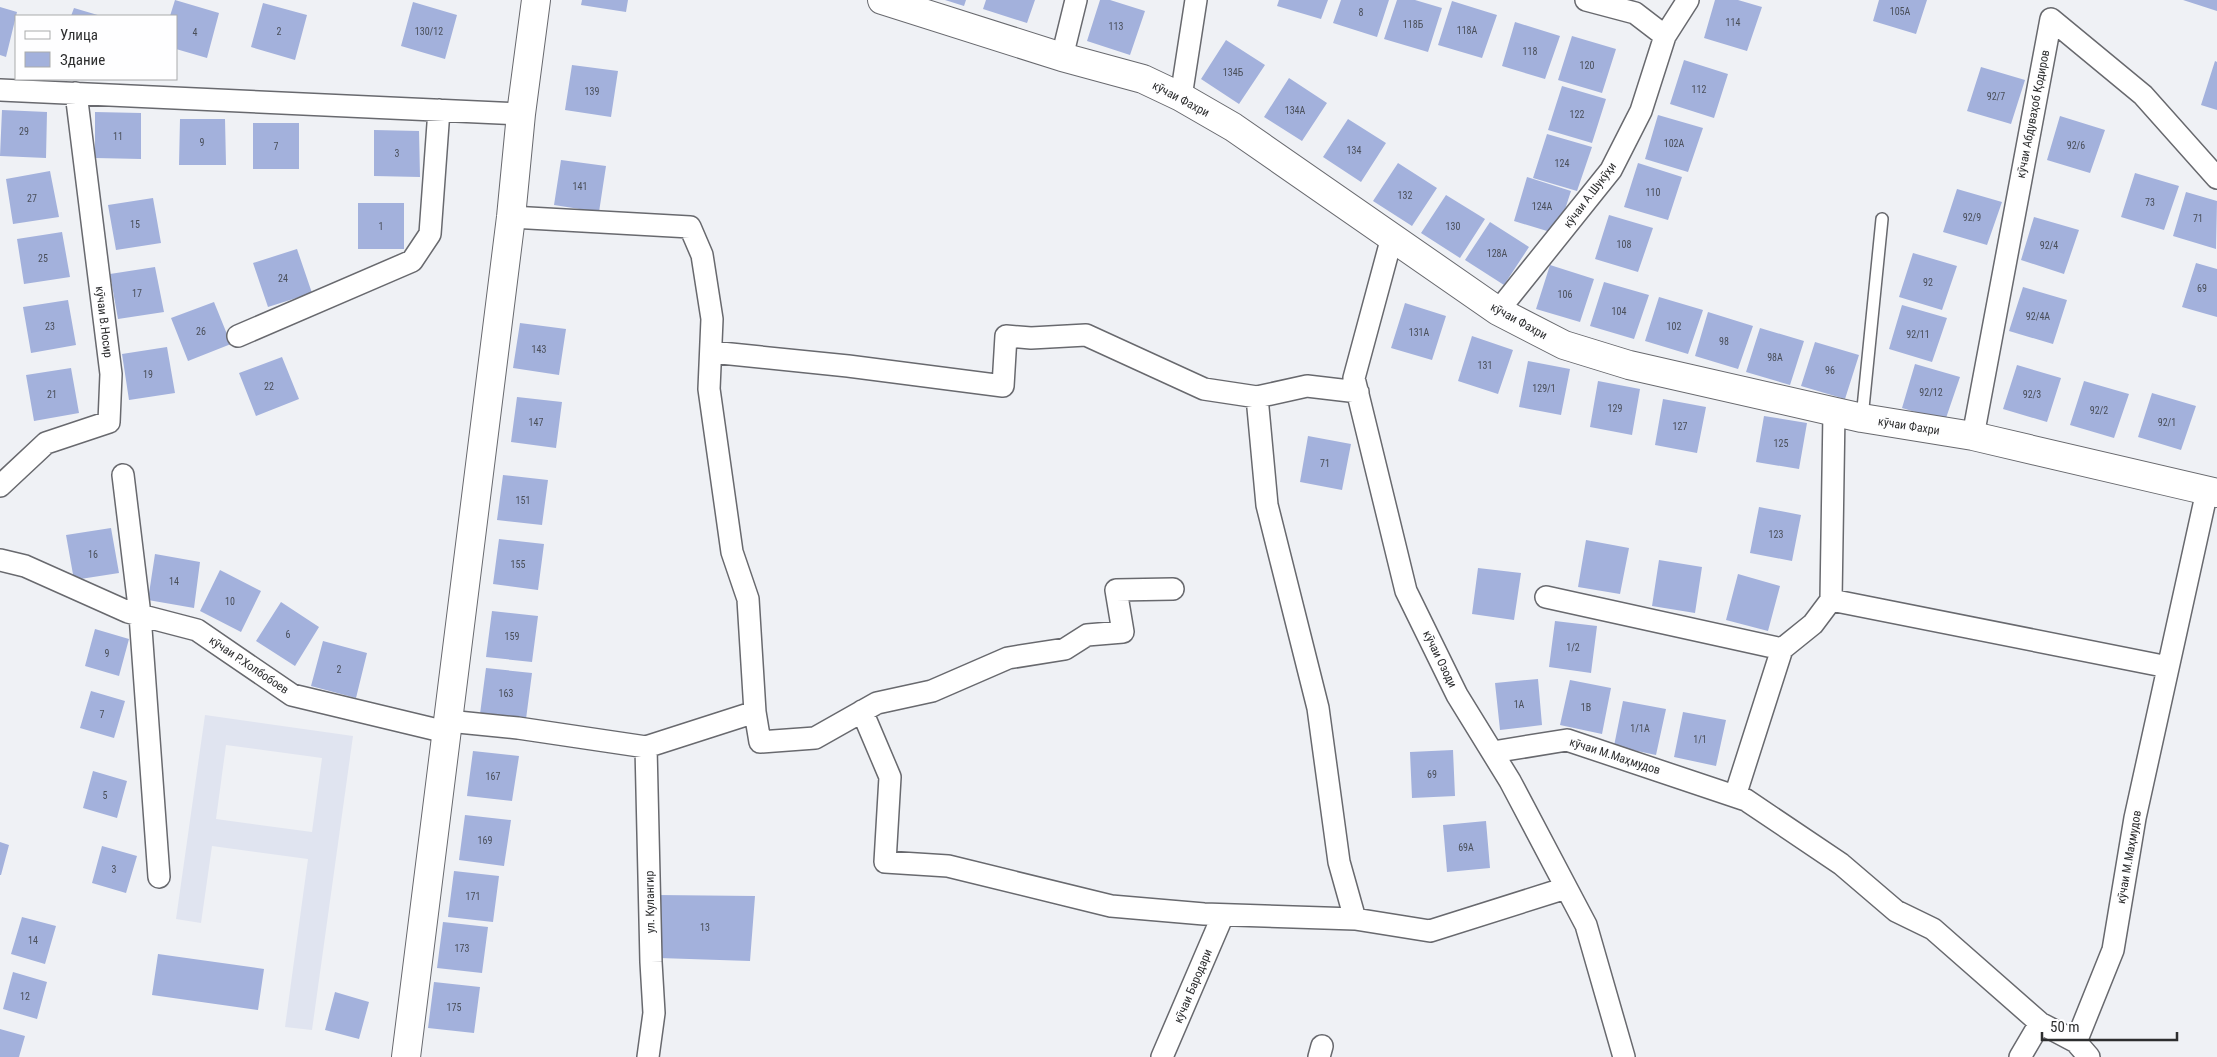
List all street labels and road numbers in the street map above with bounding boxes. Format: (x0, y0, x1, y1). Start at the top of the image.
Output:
street label: кӯчаи Абдуваҳоб Қодиров (2014, 49, 2052, 179)
street label: кӯчаи Фахри (1150, 78, 1212, 120)
street label: кӯчаи А.Шукӯҳи (1561, 159, 1619, 231)
street label: кӯчаи В.Носир (93, 285, 115, 359)
street label: кӯчаи Фахри (1488, 300, 1550, 342)
street label: кӯчаи Фахри (1877, 414, 1941, 438)
street label: кӯчаи Озоди (1420, 628, 1460, 690)
street label: кӯчаи Р.Холбобоев (207, 633, 291, 697)
street label: кӯчаи М.Маҳмудов (1568, 735, 1662, 777)
street label: кӯчаи М.Маҳмудов (2114, 809, 2144, 905)
street label: ул. Кулангир (642, 871, 658, 933)
street label: кӯчаи Бародари (1171, 947, 1215, 1025)

